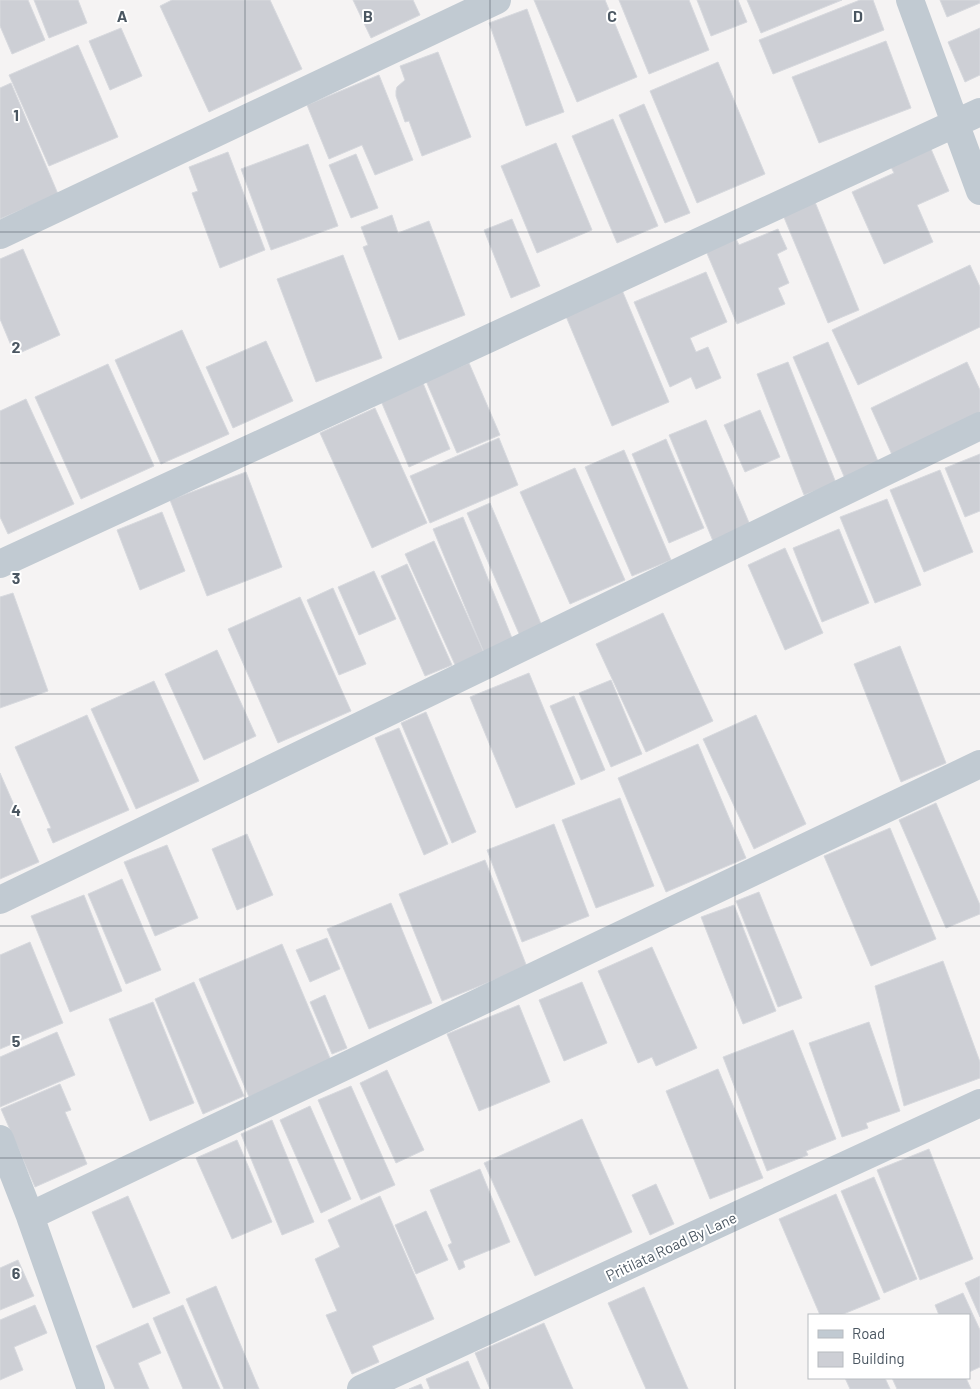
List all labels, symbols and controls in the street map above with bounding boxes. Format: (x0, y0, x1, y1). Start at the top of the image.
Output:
text: A (117, 6, 128, 25)
text: B (363, 6, 373, 25)
text: C (607, 6, 617, 25)
text: D (853, 6, 863, 25)
text: 1 (13, 105, 19, 124)
text: 2 (12, 337, 21, 356)
text: 3 (12, 568, 20, 587)
text: 4 (11, 800, 21, 819)
text: 5 (12, 1031, 21, 1050)
street label: Pritilata Road By Lane (603, 1208, 739, 1284)
text: 6 (12, 1263, 21, 1282)
legend (808, 1314, 970, 1379)
text: Road (852, 1324, 885, 1342)
text: Building (852, 1349, 905, 1367)

